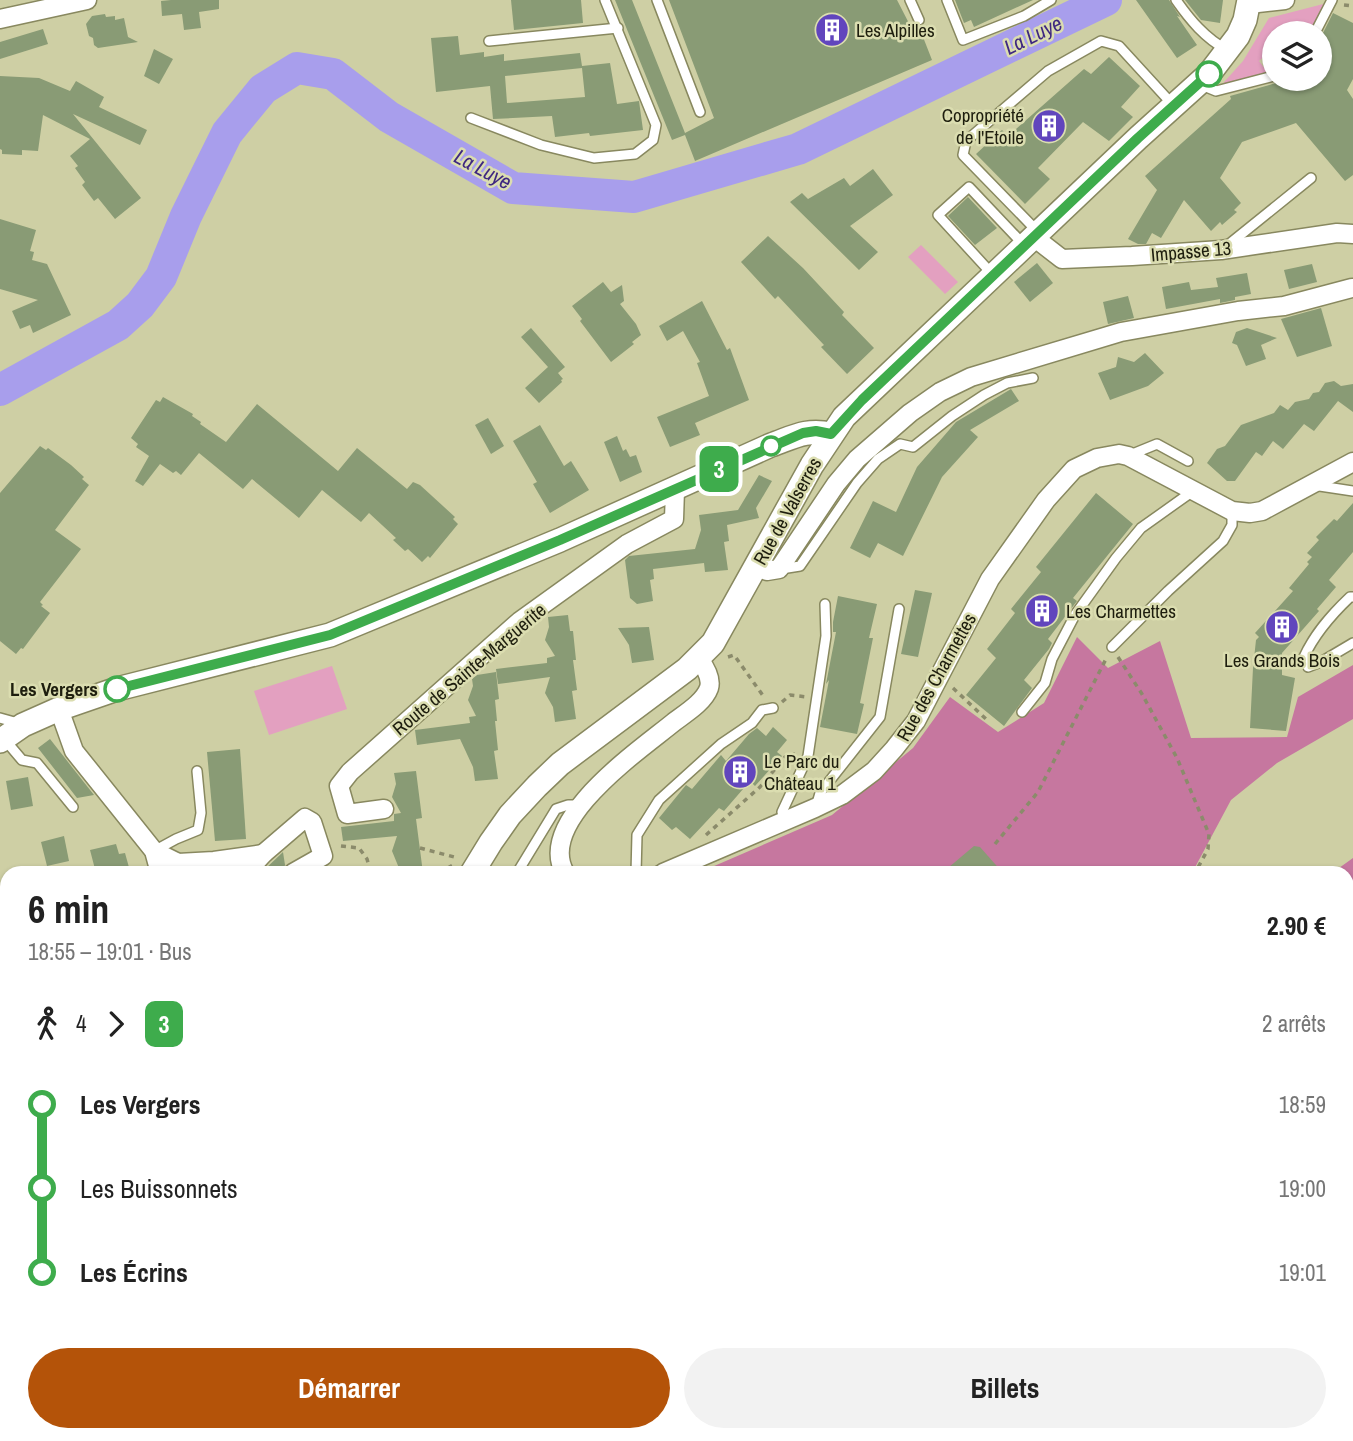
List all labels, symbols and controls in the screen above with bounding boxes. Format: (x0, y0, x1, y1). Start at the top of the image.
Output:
water label: La Luye (999, 9, 1067, 61)
building icon: Les Alpilles (813, 11, 851, 49)
place label: Les Alpilles (856, 17, 935, 43)
map controls (1262, 21, 1332, 91)
button: layers (1262, 21, 1332, 91)
unlabelled marker (1196, 61, 1222, 87)
place label: Copropriété de l'Etoile (942, 102, 1024, 150)
building icon: Copropriété de l'Etoile (1030, 107, 1068, 145)
water label: La Luye (449, 142, 517, 196)
street label: Impasse 13 (1150, 235, 1232, 267)
unlabelled marker (761, 436, 781, 456)
line badge: 3 (696, 446, 742, 492)
street label: Rue de Valserres (747, 452, 827, 569)
text: 3 (714, 453, 724, 485)
building icon: Les Charmettes (1023, 592, 1061, 630)
street label: Route de Sainte-Marguerite (387, 597, 551, 741)
place label: Les Charmettes (1066, 598, 1176, 624)
street label: Rue des Charmettes (890, 608, 982, 746)
building icon: Les Grands Bois (1263, 608, 1301, 646)
place label: Les Grands Bois (1224, 647, 1340, 673)
place label: Les Vergers (10, 676, 98, 702)
marker: Les Vergers (104, 676, 130, 702)
place label: Le Parc du Château 1 (764, 748, 839, 796)
building icon: Le Parc du Château 1 (721, 753, 759, 791)
text: 6 min (28, 884, 109, 935)
text: 2.90 € (1267, 908, 1326, 943)
text: 18:55 – 19:01 · Bus (28, 936, 192, 967)
icon: walk (28, 1005, 66, 1043)
icon: forward (97, 1005, 135, 1043)
text: 4 (76, 1008, 87, 1039)
text: 3 (159, 1008, 169, 1040)
text: 2 arrêts (1262, 1008, 1326, 1039)
text: Les Vergers (80, 1087, 201, 1122)
text: 18:59 (1279, 1089, 1326, 1120)
text: Les Buissonnets (80, 1171, 238, 1206)
text: 19:00 (1279, 1173, 1326, 1204)
text: Les Écrins (80, 1255, 188, 1290)
text: 19:01 (1279, 1257, 1326, 1288)
button: Démarrer (28, 1348, 670, 1428)
button: Billets (684, 1348, 1326, 1428)

